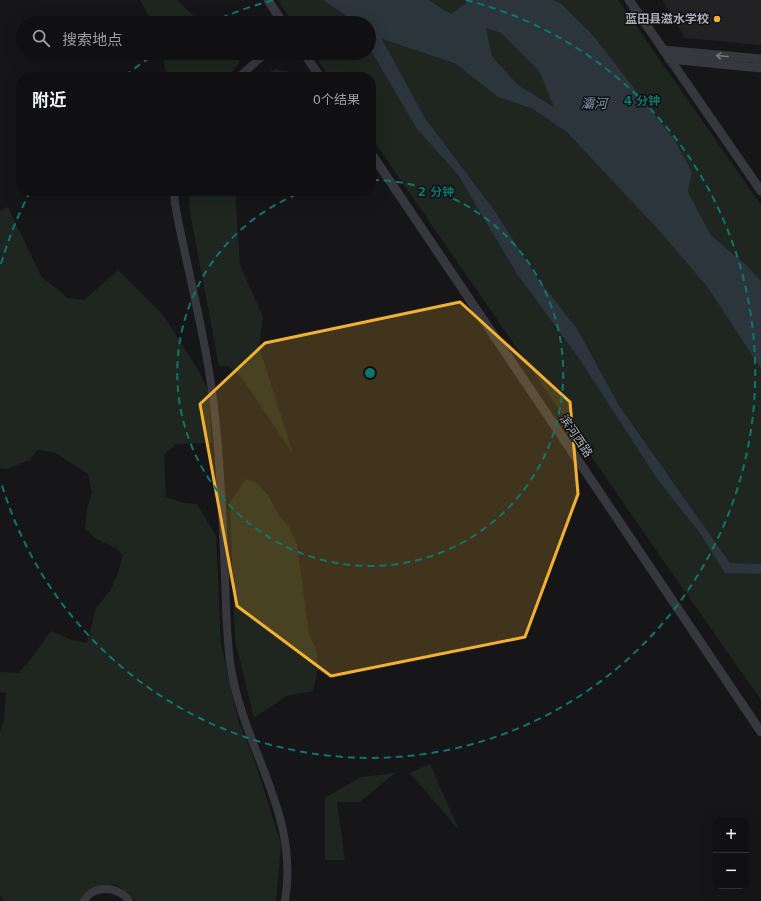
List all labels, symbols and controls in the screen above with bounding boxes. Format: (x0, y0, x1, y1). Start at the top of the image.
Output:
place label: 蓝田县滋水学校 (625, 12, 709, 26)
marker: 蓝田县滋水学校 (712, 14, 722, 24)
search box (16, 16, 376, 60)
icon: search (30, 27, 52, 49)
text: 搜索地点 (62, 31, 122, 49)
one-way arrow (716, 52, 729, 59)
text: 附近 (32, 90, 66, 110)
text: 0个结果 (313, 92, 360, 107)
text: 4 分钟 (624, 94, 660, 108)
water label: 灞河 (581, 96, 610, 111)
text: 2 分钟 (418, 185, 454, 199)
centre of rings (363, 366, 377, 380)
street label: 滨河西路 (557, 412, 595, 460)
map controls (713, 817, 749, 889)
button: + (713, 817, 749, 853)
button: − (713, 853, 749, 889)

